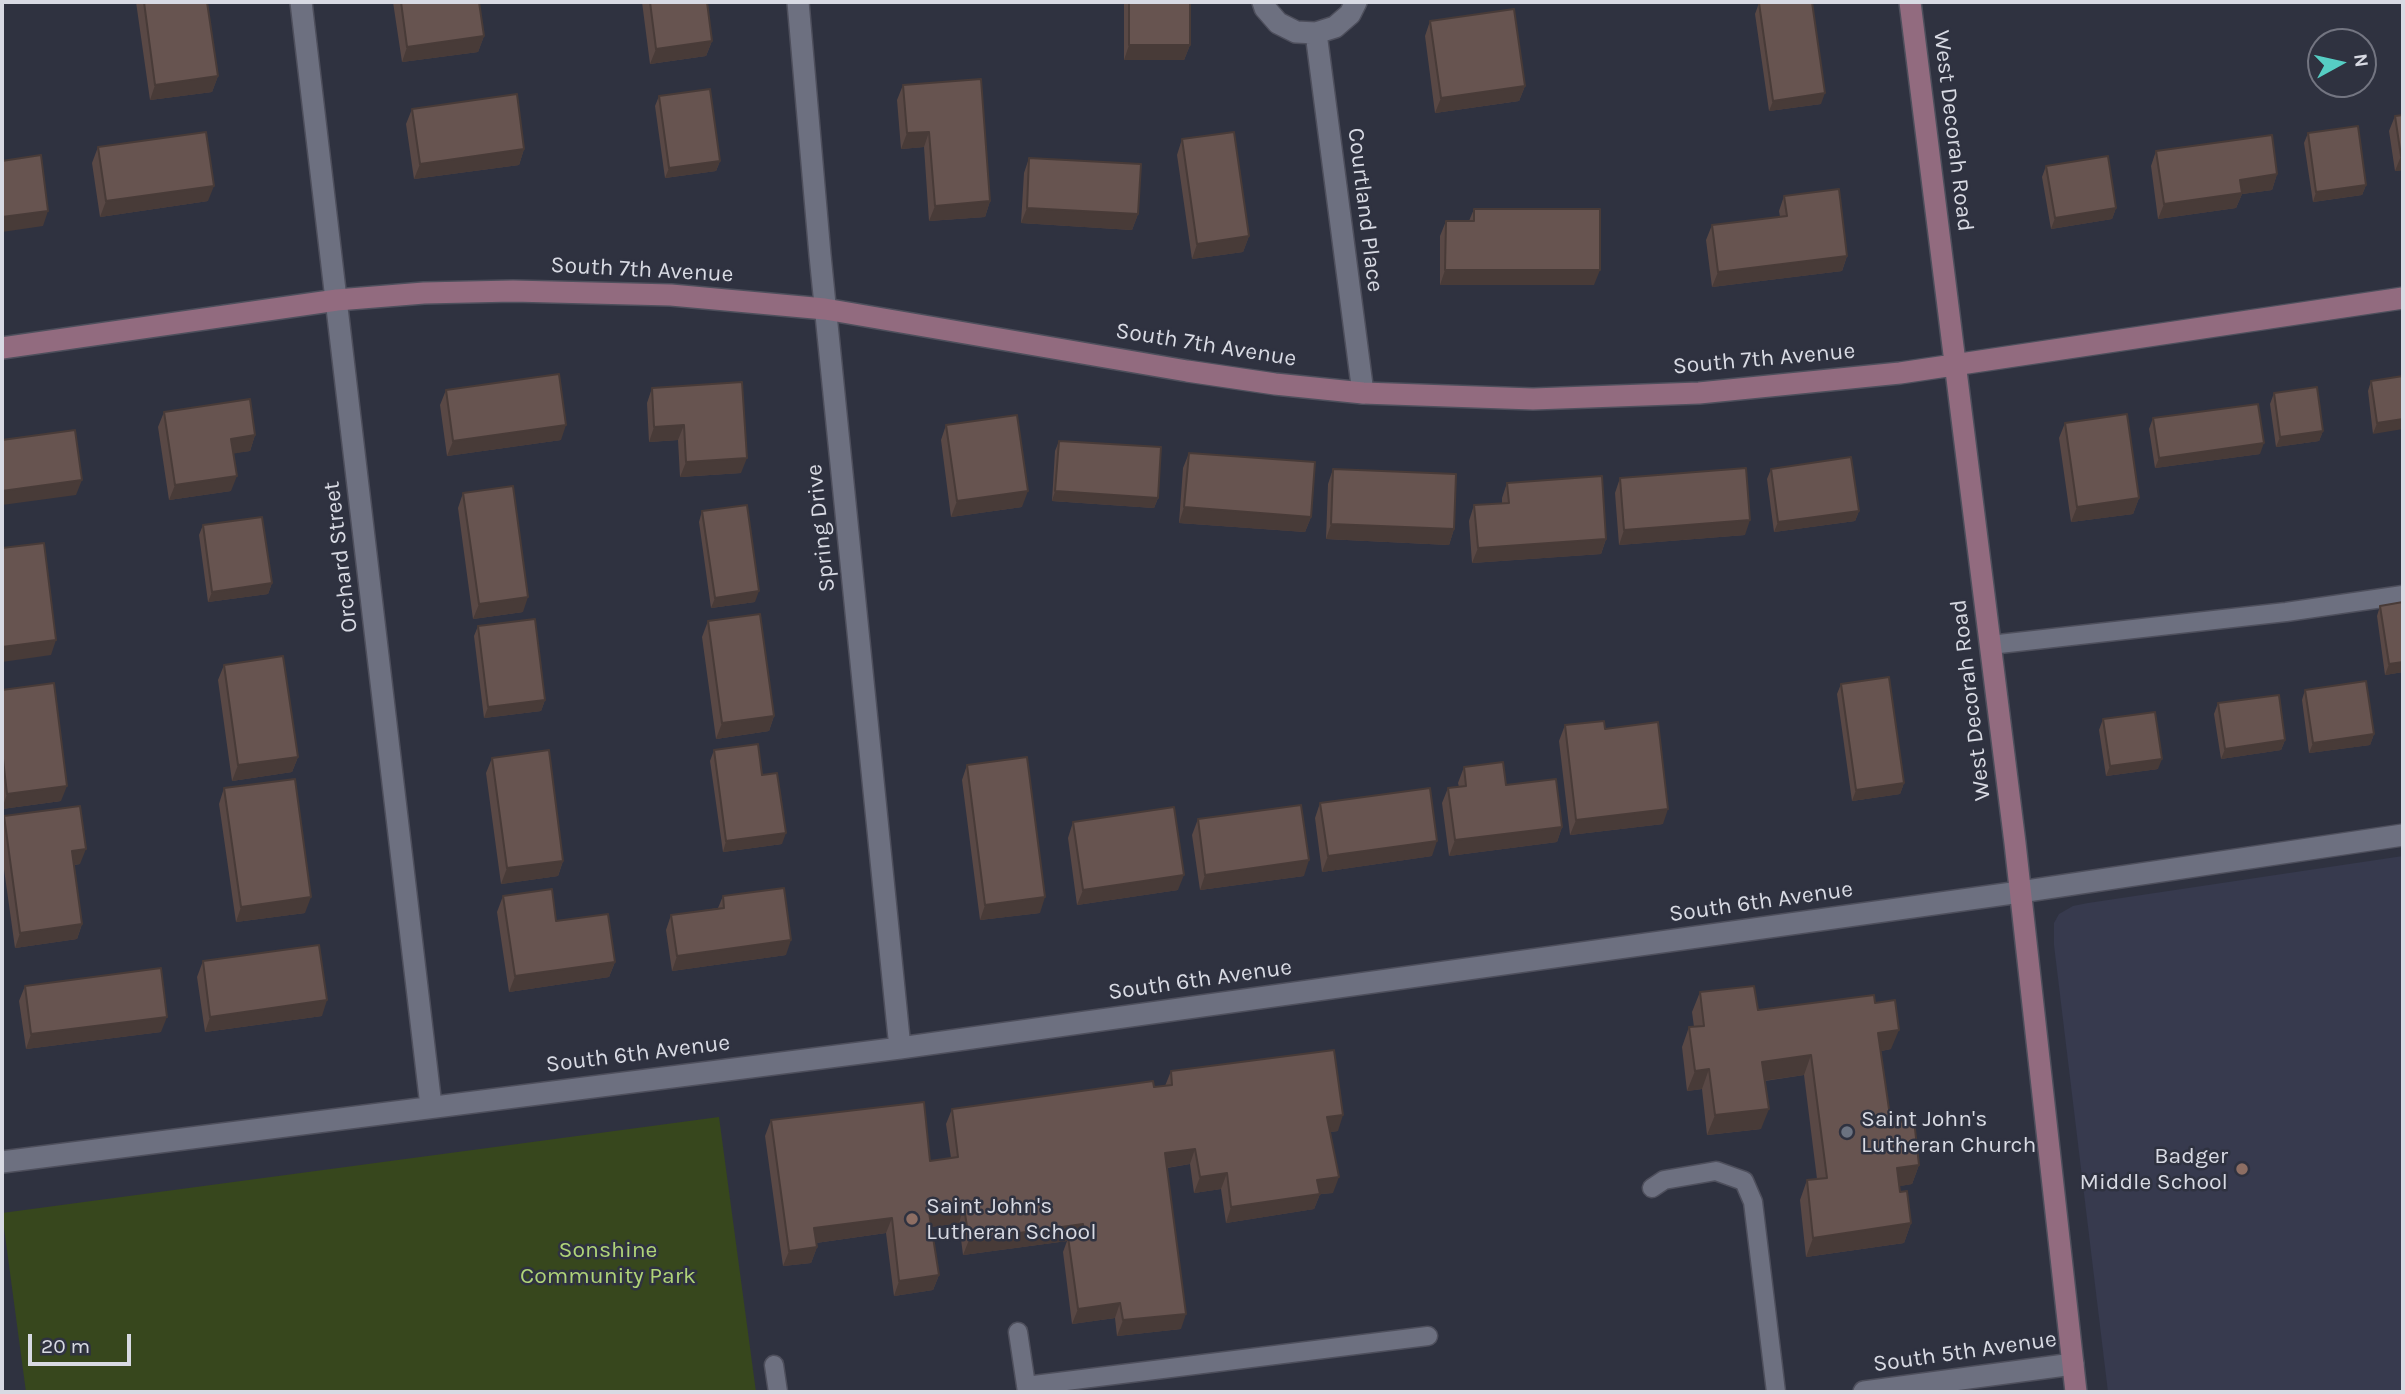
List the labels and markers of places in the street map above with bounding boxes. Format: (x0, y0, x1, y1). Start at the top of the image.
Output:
place label: Saint John's Lutheran Church (1861, 1105, 2036, 1159)
marker: Saint John's Lutheran Church (1839, 1124, 1855, 1140)
place label: Badger Middle School (2079, 1142, 2228, 1196)
marker: Badger Middle School (2234, 1161, 2250, 1177)
place label: Saint John's Lutheran School (926, 1192, 1097, 1246)
marker: Saint John's Lutheran School (904, 1211, 920, 1227)

